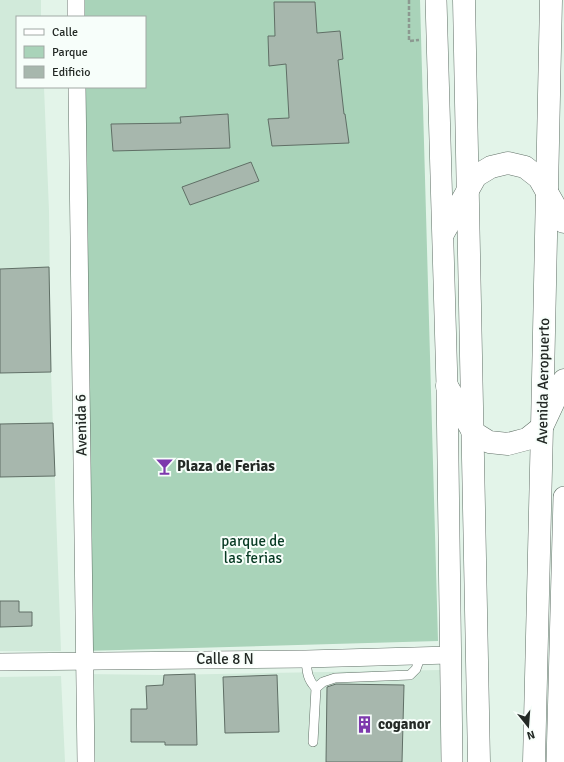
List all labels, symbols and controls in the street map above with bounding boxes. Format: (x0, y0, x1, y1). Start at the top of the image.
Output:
legend (16, 16, 146, 88)
text: Calle (52, 25, 78, 40)
text: Parque (52, 45, 88, 60)
text: Edificio (52, 65, 90, 80)
street label: Avenida Aeropuerto (533, 318, 553, 444)
street label: Avenida 6 (71, 394, 91, 456)
bar icon: Plaza de Ferias (154, 456, 174, 476)
place label: Plaza de Ferias (177, 457, 275, 475)
park label: parque de las ferias (221, 532, 285, 567)
street label: Calle 8 N (196, 650, 254, 668)
north arrow (508, 706, 548, 746)
building icon: coganor (355, 714, 375, 734)
place label: coganor (378, 715, 431, 733)
text: N (525, 728, 536, 742)

